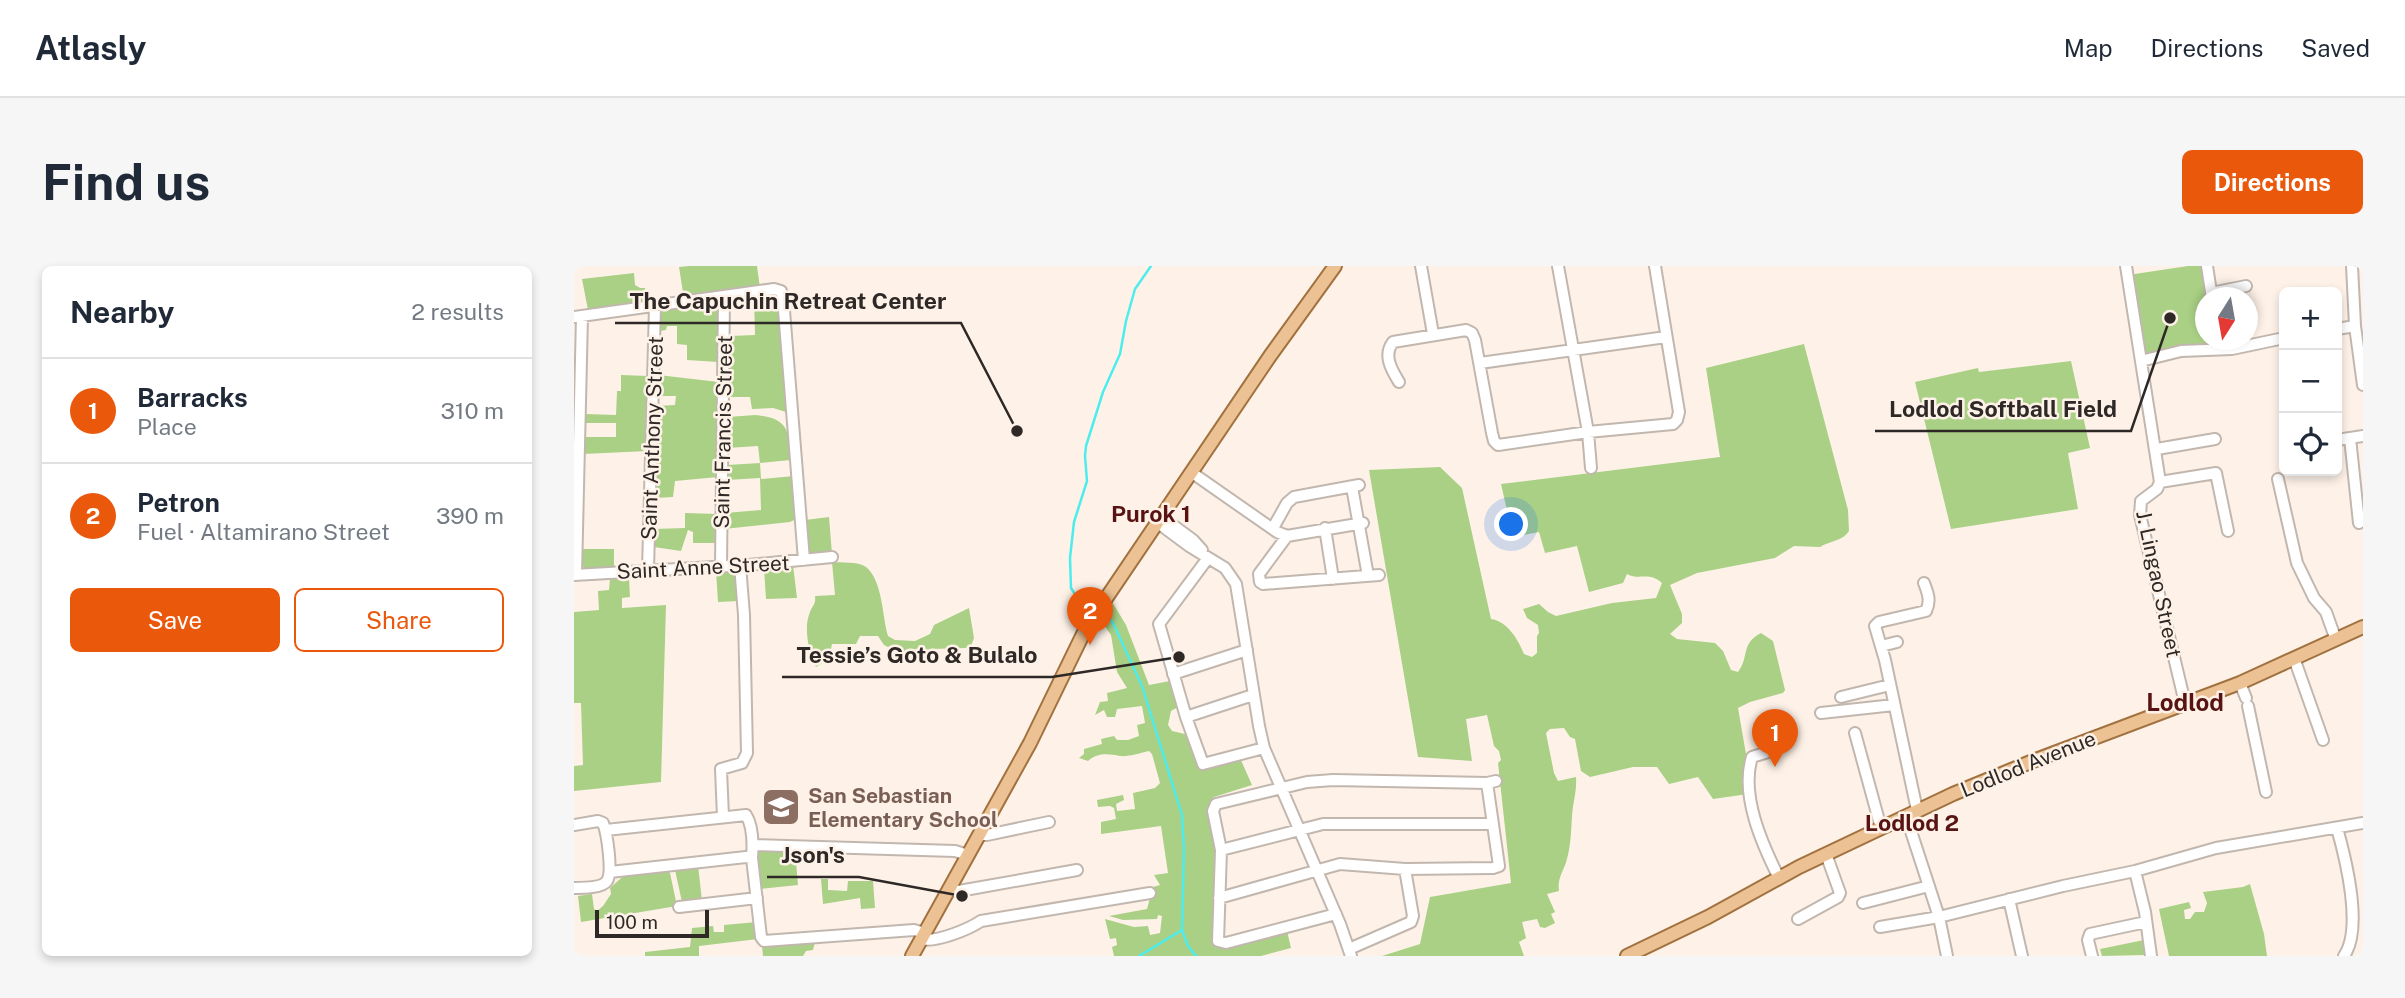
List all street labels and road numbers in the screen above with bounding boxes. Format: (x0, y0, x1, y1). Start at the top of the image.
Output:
street label: Saint Francis Street (709, 335, 737, 529)
street label: Saint Anthony Street (636, 336, 668, 540)
street label: J. Lingao Street (2131, 508, 2187, 660)
street label: Saint Anne Street (616, 550, 790, 584)
street label: Lodlod Avenue (1957, 725, 2099, 803)

